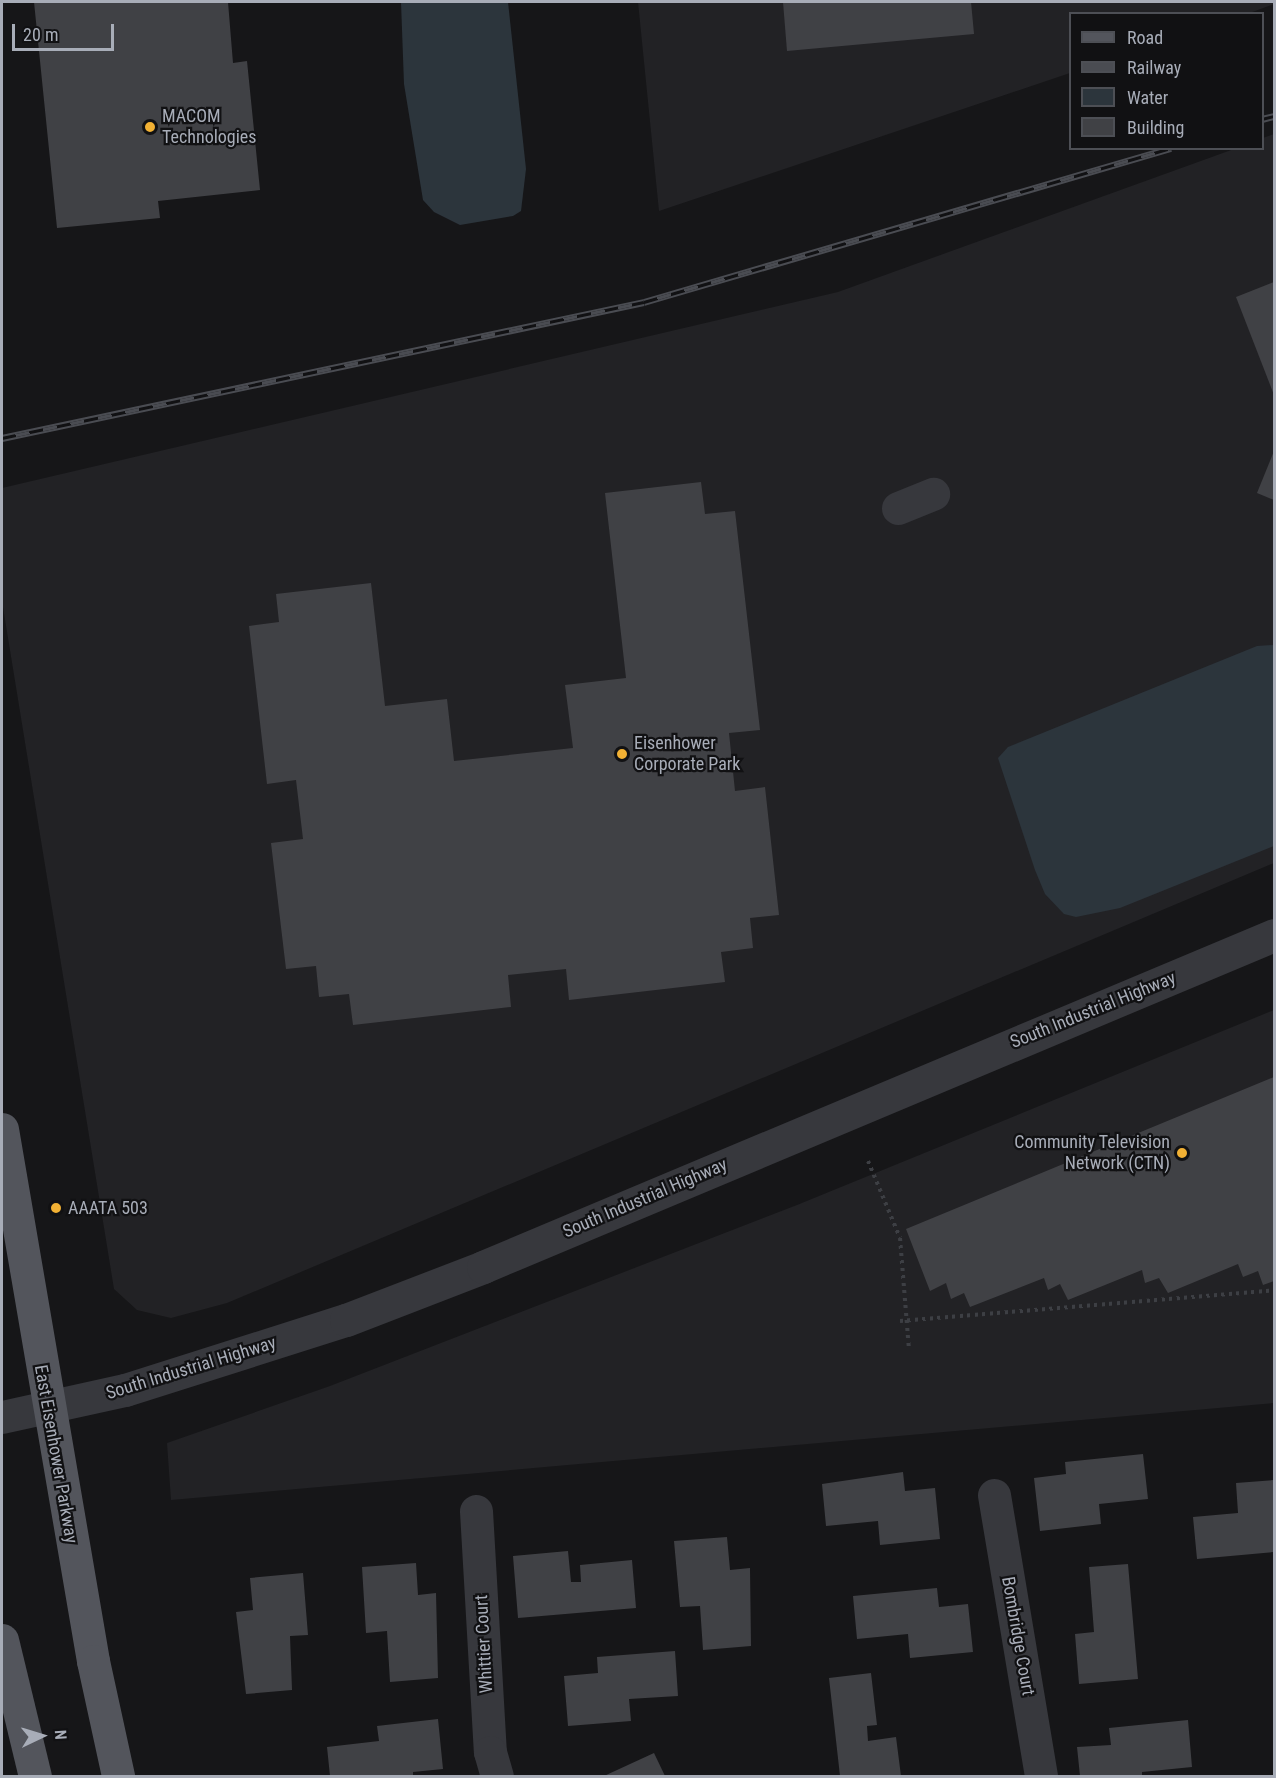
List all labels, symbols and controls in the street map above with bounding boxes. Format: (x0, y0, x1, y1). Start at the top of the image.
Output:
scale bar (15, 12, 117, 50)
legend (1069, 12, 1264, 150)
text: 20 m (23, 24, 58, 45)
text: Road (1127, 27, 1163, 48)
text: Railway (1127, 57, 1181, 78)
text: Water (1127, 87, 1168, 108)
place label: MACOM Technologies (162, 106, 257, 148)
text: Building (1127, 117, 1184, 138)
marker: MACOM Technologies (143, 120, 157, 134)
place label: Eisenhower Corporate Park (634, 733, 740, 776)
marker: Eisenhower Corporate Park (615, 747, 629, 761)
street label: South Industrial Highway (1007, 967, 1179, 1053)
place label: Community Television Network (CTN) (1014, 1132, 1170, 1174)
marker: Community Television Network (CTN) (1175, 1146, 1189, 1160)
street label: South Industrial Highway (559, 1154, 731, 1242)
place label: AAATA 503 (68, 1197, 148, 1219)
marker: AAATA 503 (49, 1201, 63, 1215)
street label: South Industrial Highway (103, 1332, 279, 1404)
street label: East Eisenhower Parkway (30, 1363, 82, 1545)
street label: Bombridge Court (997, 1575, 1039, 1697)
street label: Whittier Court (471, 1594, 497, 1694)
north arrow (12, 1706, 72, 1766)
text: N (51, 1729, 70, 1740)

